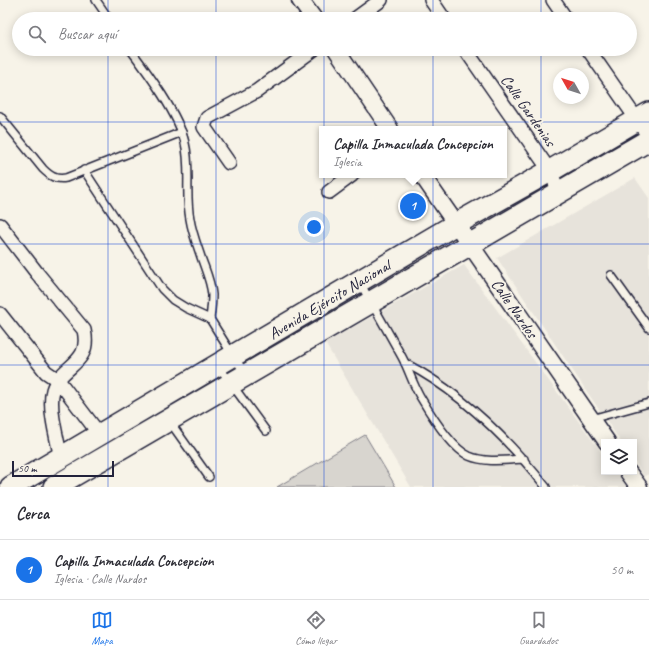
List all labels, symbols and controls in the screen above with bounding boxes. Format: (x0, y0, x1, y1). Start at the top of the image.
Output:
search box (12, 12, 637, 56)
icon: search (26, 23, 48, 45)
text: Buscar aquí (58, 25, 117, 44)
north arrow (553, 68, 589, 104)
street label: Calle Gardenias (496, 71, 561, 152)
popup (319, 126, 507, 178)
text: Capilla Inmaculada Concepcion (333, 135, 493, 154)
text: Iglesia (333, 154, 361, 170)
pin: 1 (400, 191, 426, 221)
your location (304, 217, 324, 237)
street label: Avenida Ejército Nacional (265, 254, 397, 344)
street label: Calle Nardos (487, 275, 543, 343)
map controls (601, 439, 637, 475)
button: layers (601, 439, 637, 475)
scale bar (12, 459, 114, 478)
text: 50 m (18, 461, 37, 475)
text: Cerca (16, 503, 49, 524)
text: Capilla Inmaculada Concepcion (54, 552, 214, 571)
text: 1 (26, 562, 32, 578)
text: 50 m (611, 562, 633, 578)
text: Iglesia · Calle Nardos (54, 571, 146, 587)
tab: Mapa (91, 609, 113, 647)
tab: Cómo llegar (295, 609, 337, 647)
tab: Guardados (519, 609, 558, 647)

